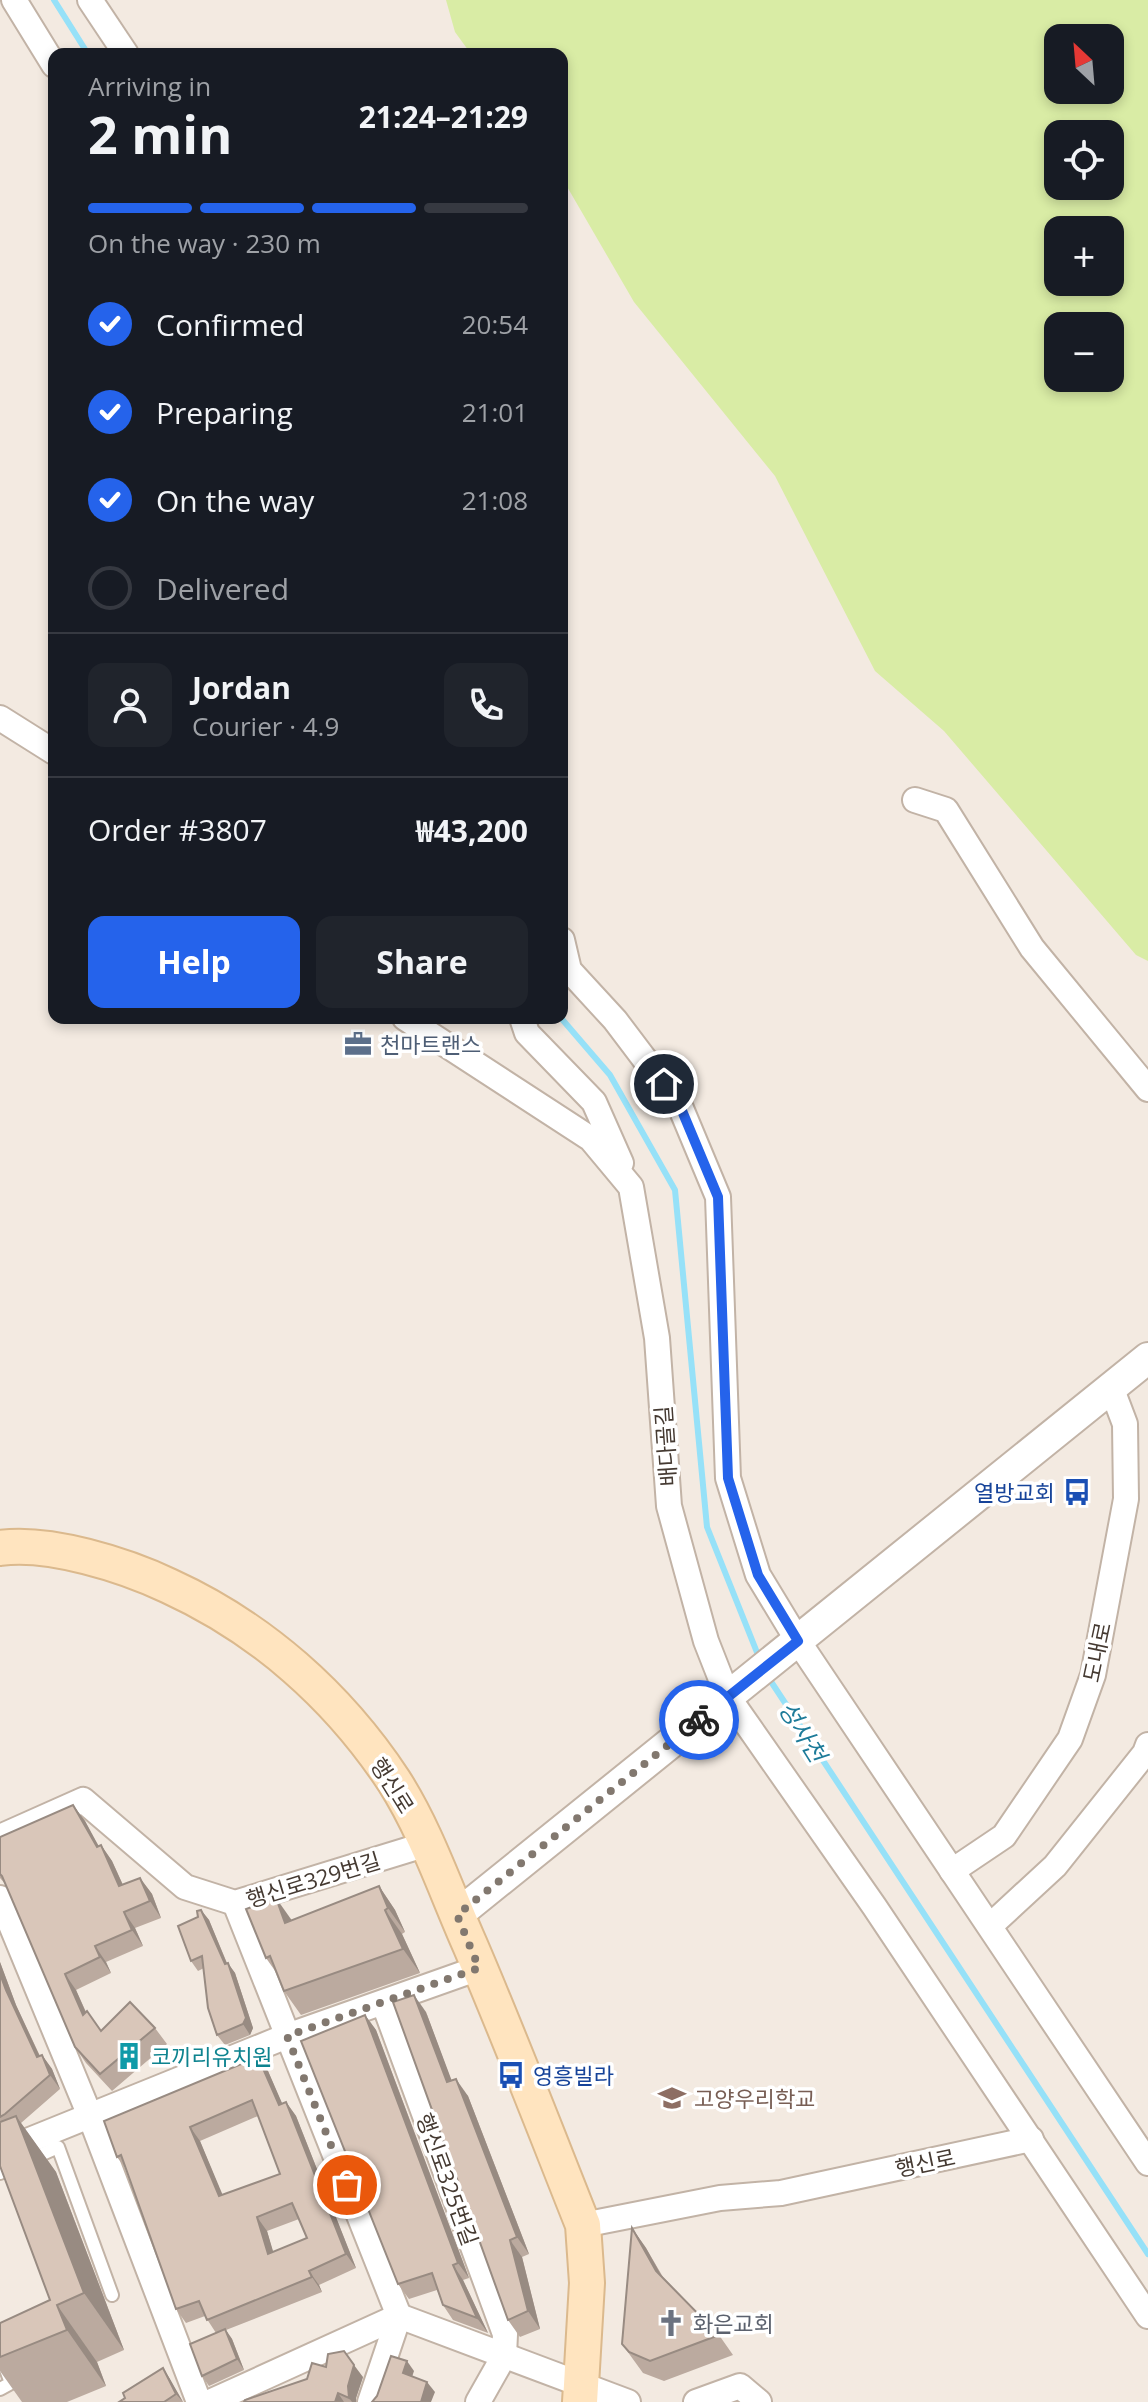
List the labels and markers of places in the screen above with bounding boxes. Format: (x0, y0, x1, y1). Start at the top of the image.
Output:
office icon: 천마트랜스 (343, 1029, 373, 1059)
place label: 천마트랜스 (380, 1029, 481, 1059)
pin (630, 1050, 698, 1118)
place label: 열방교회 (974, 1477, 1055, 1507)
bus stop icon: 열방교회 (1062, 1477, 1092, 1507)
building icon: 코끼리유치원 (114, 2041, 144, 2071)
place label: 코끼리유치원 (151, 2041, 272, 2071)
bus stop icon: 영흥빌라 (496, 2060, 526, 2090)
place label: 영흥빌라 (533, 2060, 614, 2090)
school or university icon: 고양우리학교 (657, 2083, 687, 2113)
place label: 고양우리학교 (694, 2083, 815, 2113)
pin (313, 2151, 381, 2219)
church icon: 화은교회 (656, 2308, 686, 2338)
place label: 화은교회 (693, 2308, 774, 2338)

